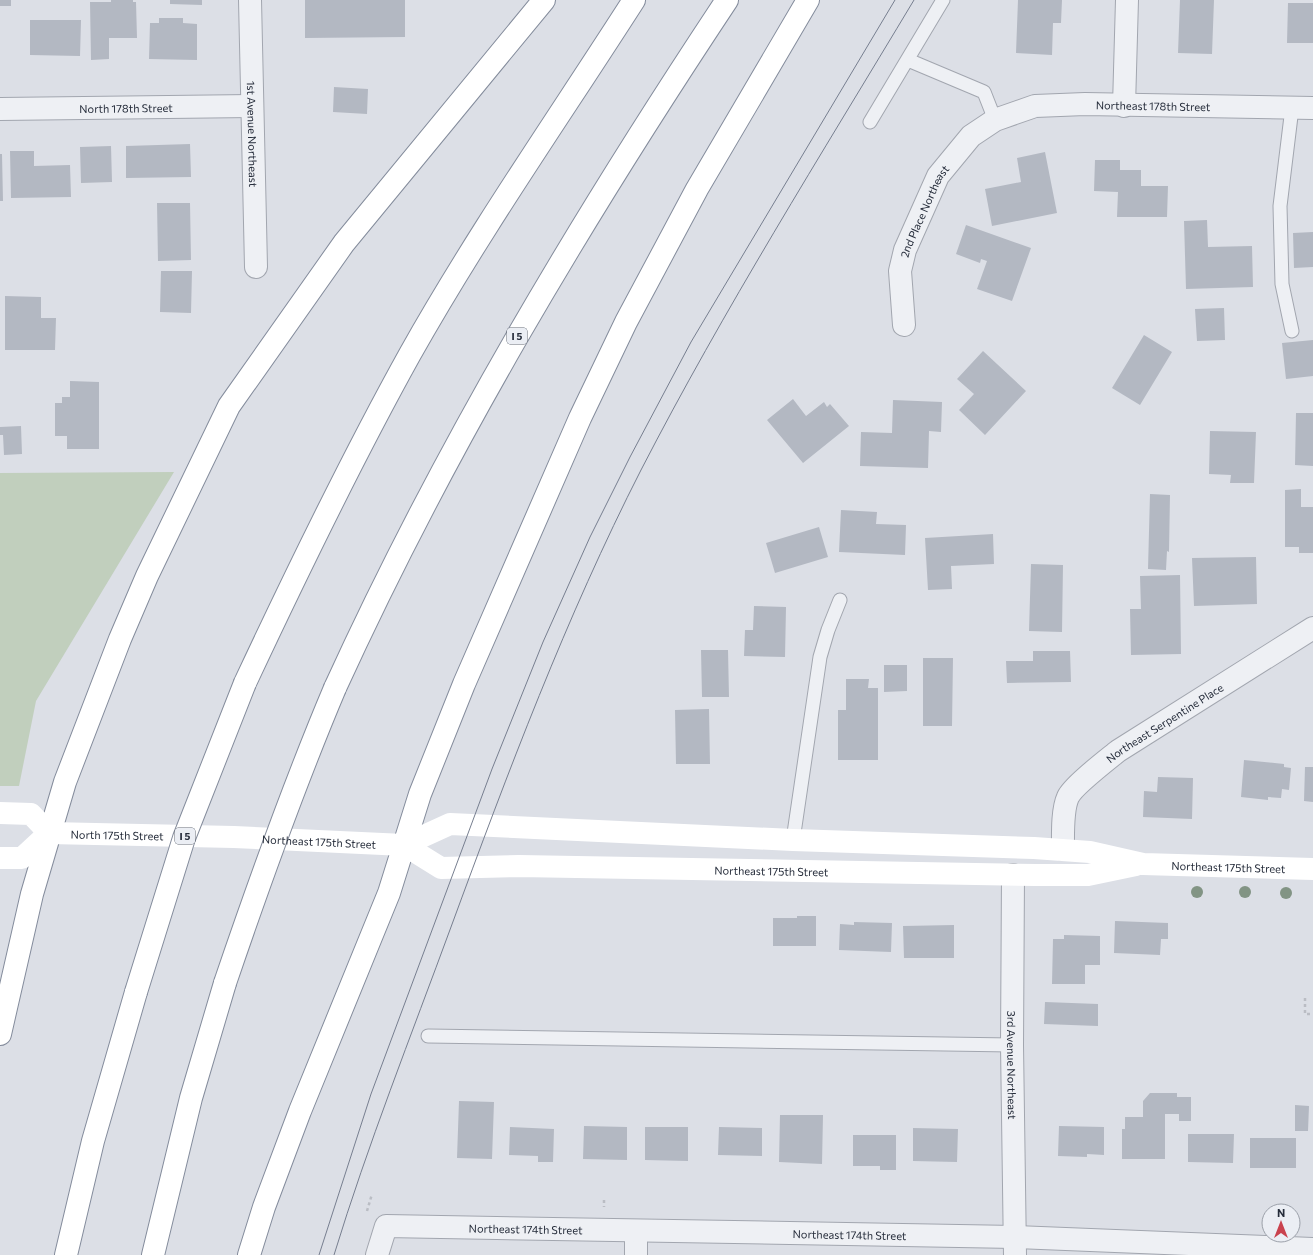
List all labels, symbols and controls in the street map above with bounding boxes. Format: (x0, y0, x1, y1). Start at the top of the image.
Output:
street label: 1st Avenue Northeast (245, 81, 261, 188)
street label: Northeast 178th Street (1096, 98, 1211, 113)
street label: North 178th Street (79, 100, 173, 115)
street label: 2nd Place Northeast (897, 162, 951, 259)
road number: I 5 (507, 328, 527, 344)
street label: Northeast Serpentine Place (1103, 680, 1225, 765)
street label: North 175th Street (71, 827, 164, 842)
road number: I 5 (175, 828, 195, 844)
street label: Northeast 175th Street (262, 832, 377, 850)
street label: Northeast 175th Street (1171, 858, 1286, 875)
street label: Northeast 175th Street (714, 863, 829, 878)
street label: 3rd Avenue Northeast (1005, 1010, 1020, 1120)
north arrow (1261, 1203, 1301, 1243)
text: N (1277, 1206, 1285, 1219)
street label: Northeast 174th Street (469, 1221, 583, 1236)
street label: Northeast 174th Street (793, 1227, 907, 1242)

